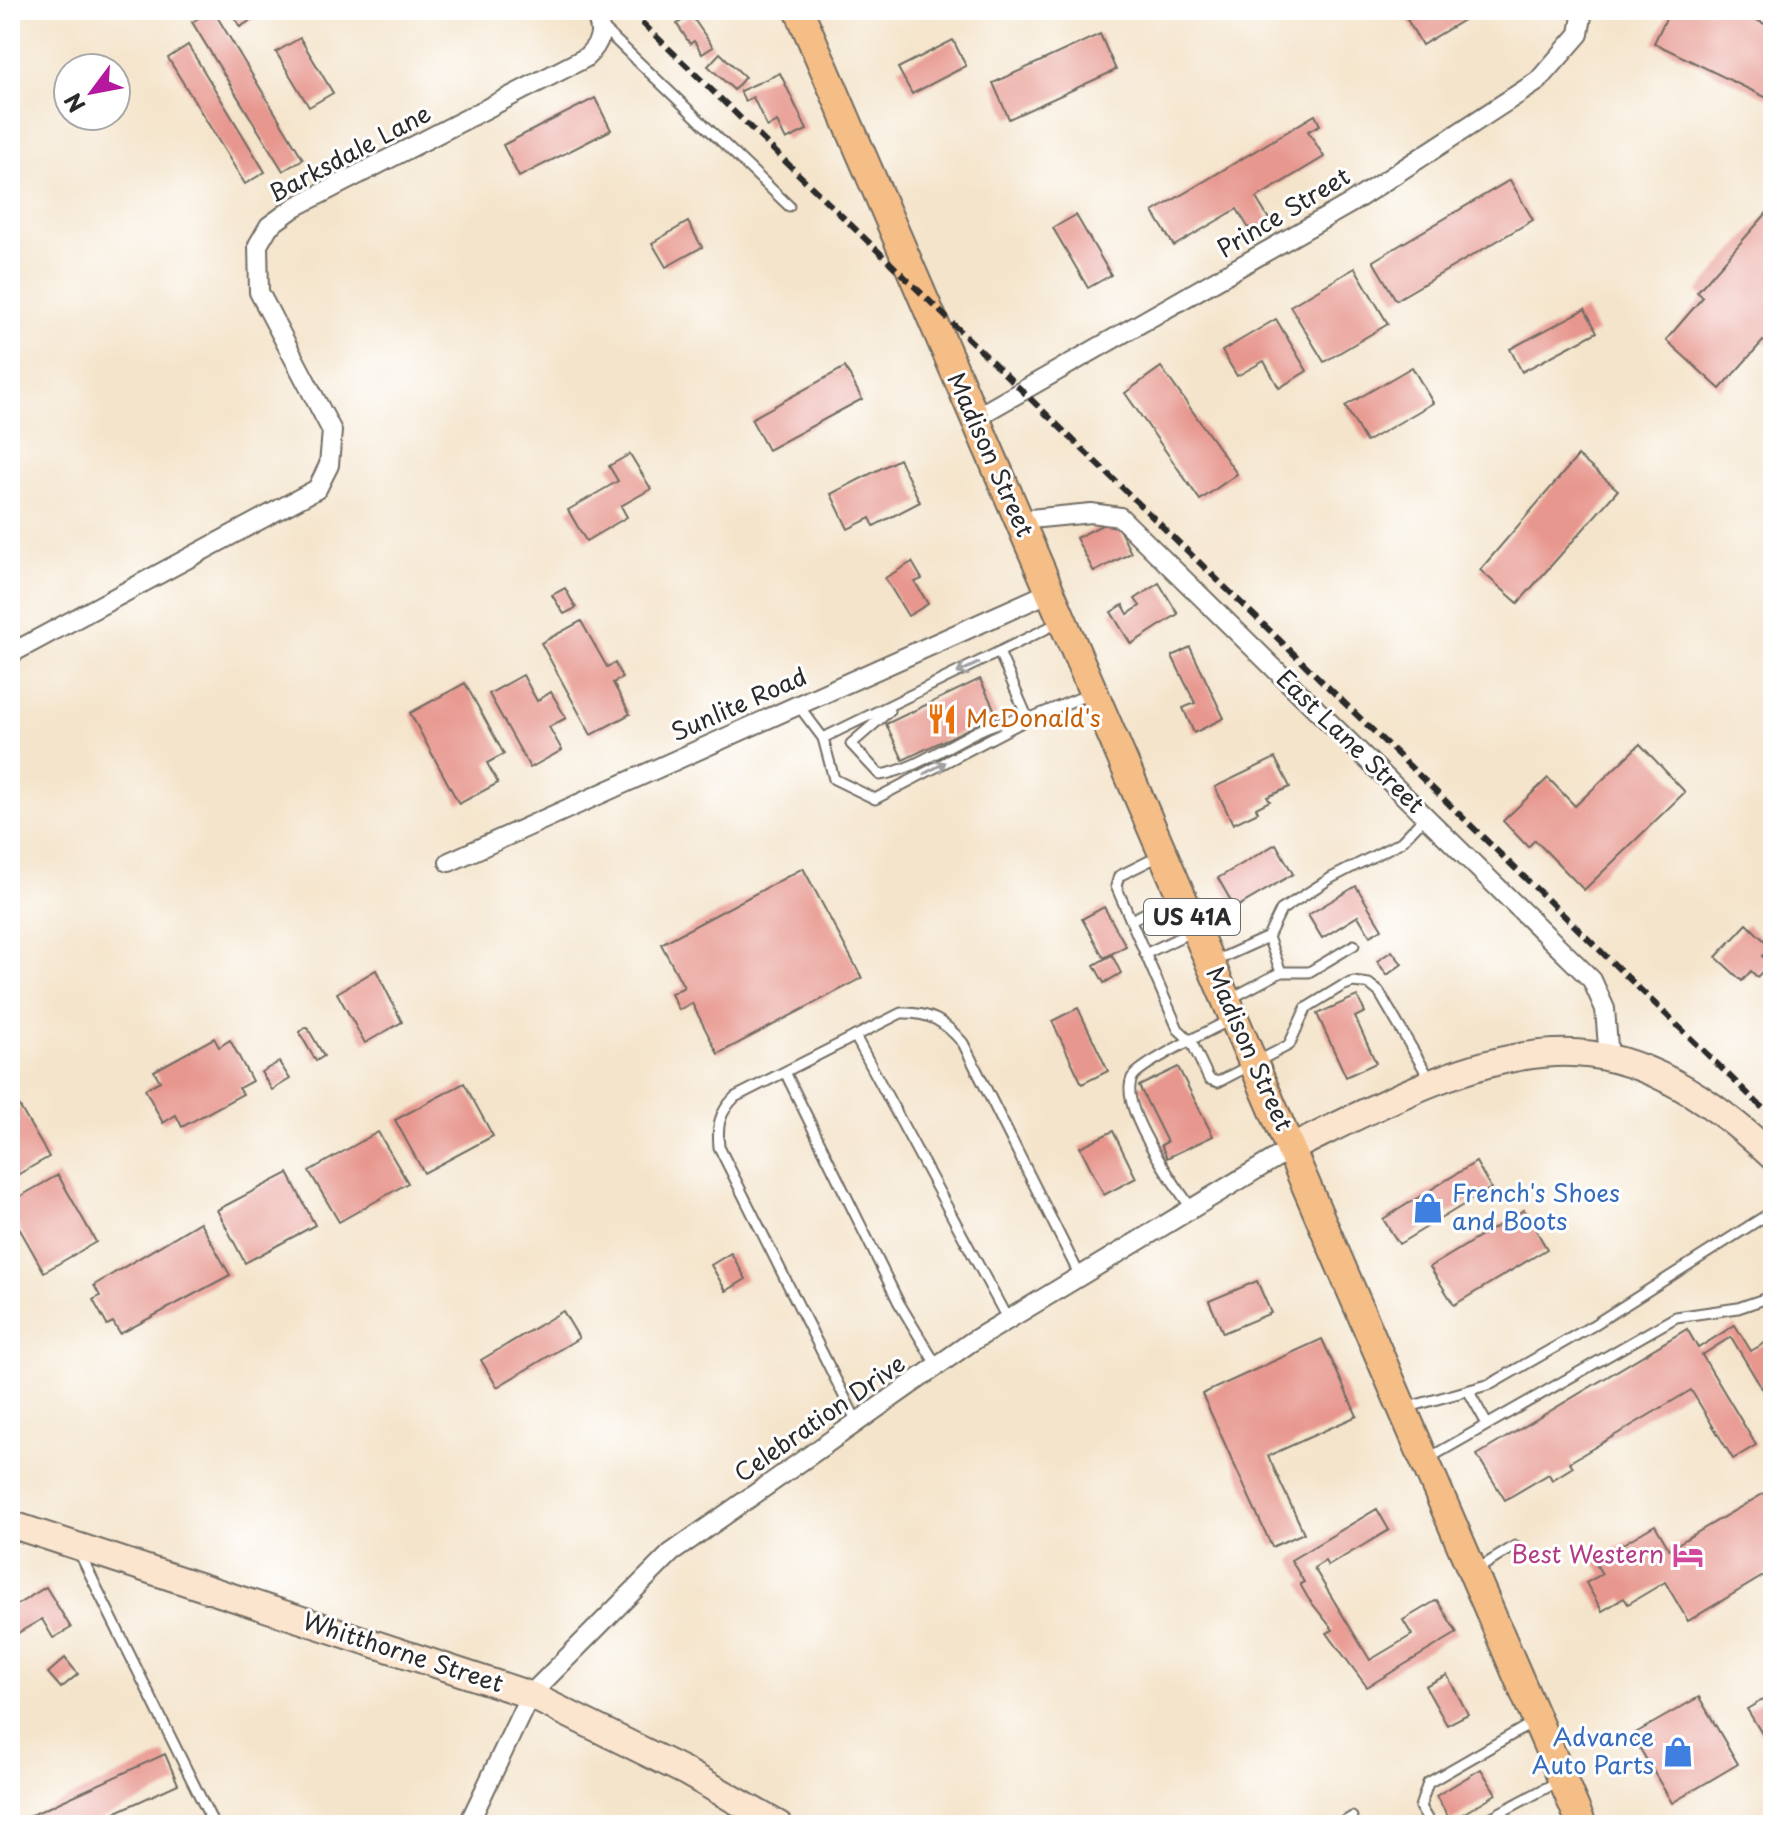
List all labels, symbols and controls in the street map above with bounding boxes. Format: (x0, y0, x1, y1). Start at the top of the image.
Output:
north arrow (52, 52, 132, 132)
text: N (55, 87, 92, 120)
street label: Barksdale Lane (261, 94, 437, 210)
street label: Prince Street (1210, 157, 1357, 265)
street label: Madison Street (939, 366, 1044, 542)
street label: Sunlite Road (664, 657, 812, 749)
street label: East Lane Street (1269, 660, 1434, 821)
one-way arrow (956, 661, 980, 676)
place label: McDonald's (966, 699, 1101, 735)
restaurant icon: McDonald's (925, 702, 959, 736)
one-way arrow (922, 759, 946, 775)
road number: US 41A (1144, 899, 1240, 935)
street label: Madison Street (1198, 960, 1303, 1136)
place label: French's Shoes and Boots (1452, 1174, 1620, 1238)
shop icon: French's Shoes and Boots (1411, 1191, 1445, 1225)
street label: Celebration Drive (726, 1345, 912, 1490)
place label: Best Western (1511, 1535, 1664, 1571)
hotel icon: Best Western (1671, 1538, 1705, 1572)
street label: Whitthorne Street (299, 1602, 509, 1701)
place label: Advance Auto Parts (1532, 1718, 1654, 1782)
shop icon: Advance Auto Parts (1661, 1735, 1695, 1769)

